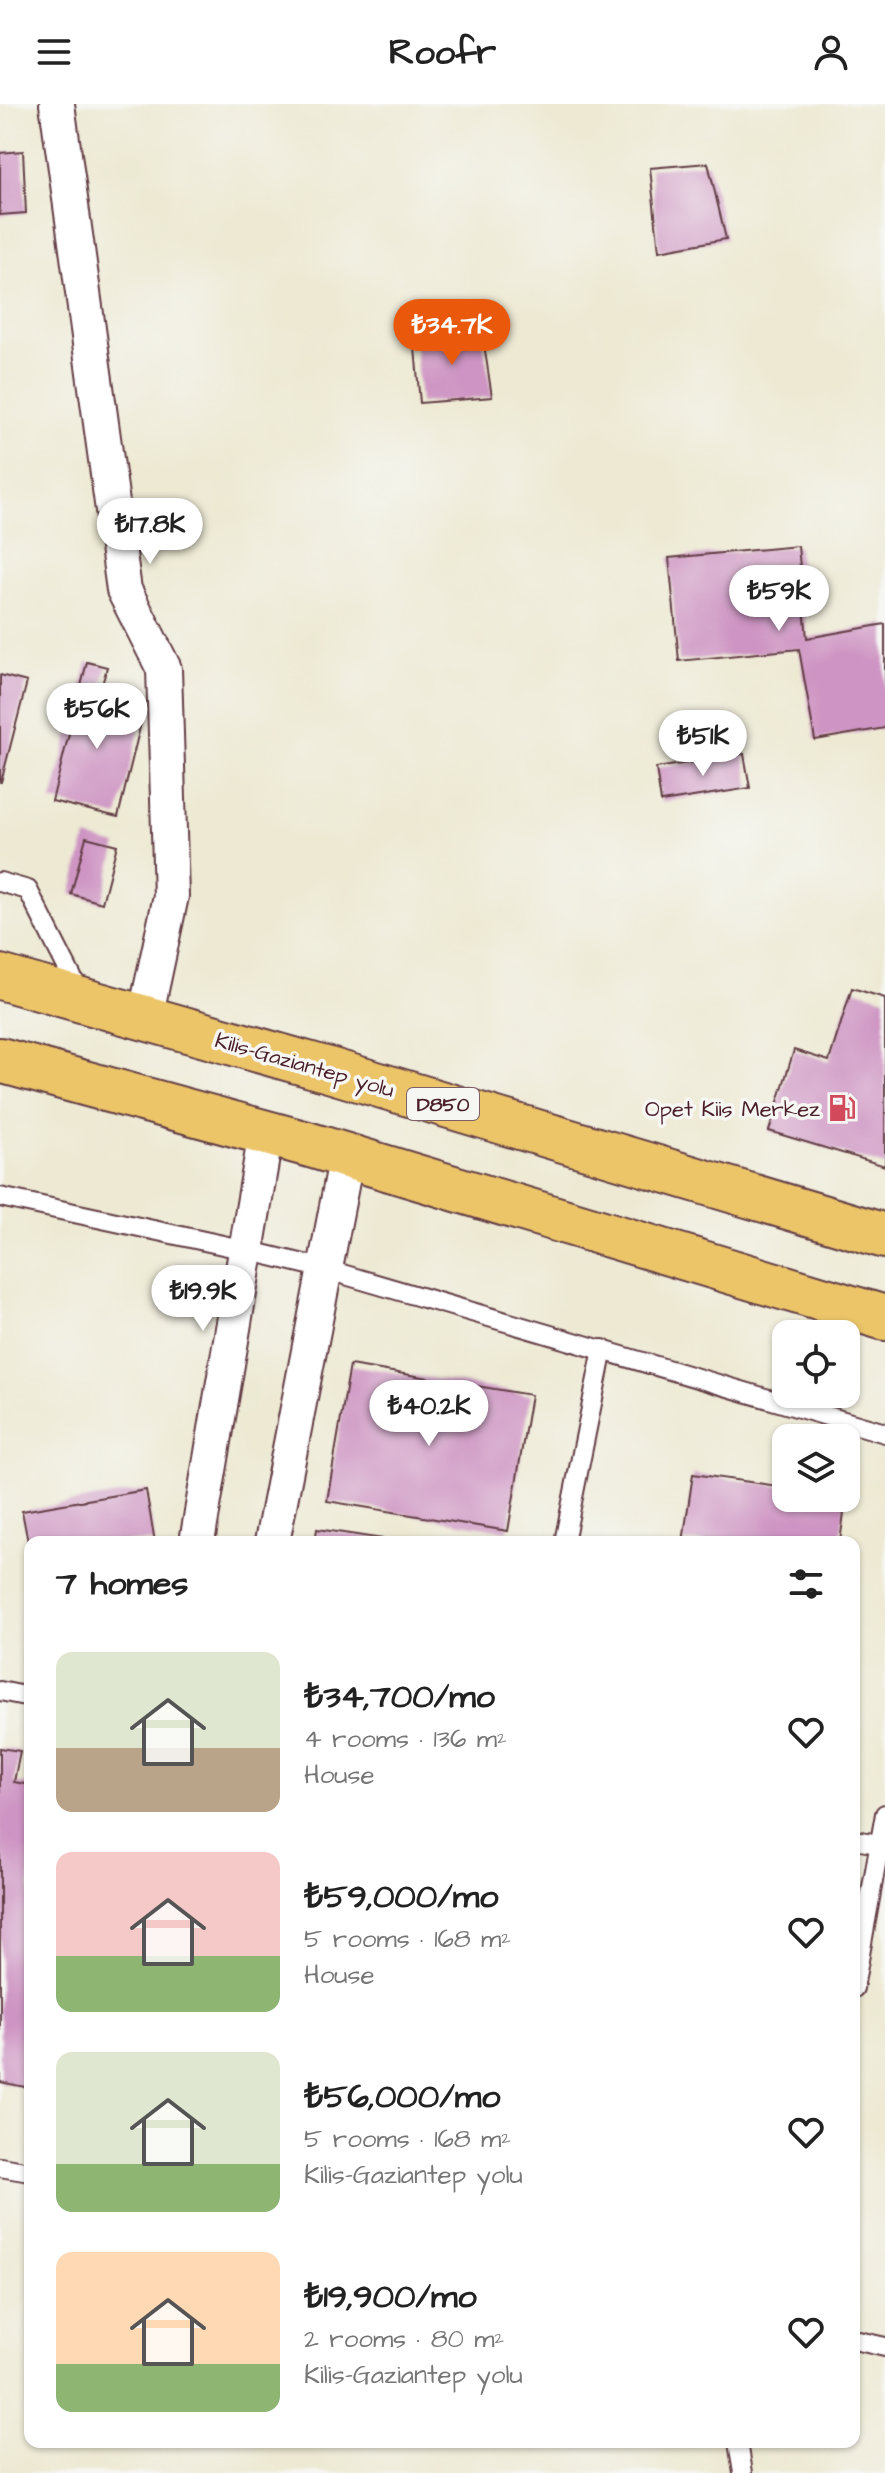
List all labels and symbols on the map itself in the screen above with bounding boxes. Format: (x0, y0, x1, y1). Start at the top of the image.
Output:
pin: ₺34.7K (387, 299, 517, 367)
pin: ₺17.8K (85, 498, 215, 566)
pin: ₺59K (732, 565, 826, 633)
pin: ₺56K (50, 683, 144, 751)
pin: ₺51K (656, 710, 750, 778)
street label: Kilis-Gaziantep yolu (211, 1025, 398, 1107)
road number: D850 (407, 1088, 479, 1120)
fuel station icon: Opet Kiis Merkez (827, 1093, 857, 1123)
place label: Opet Kiis Merkez (645, 1094, 820, 1125)
pin: ₺19.9K (138, 1265, 268, 1333)
pin: ₺40.2K (364, 1380, 494, 1448)

